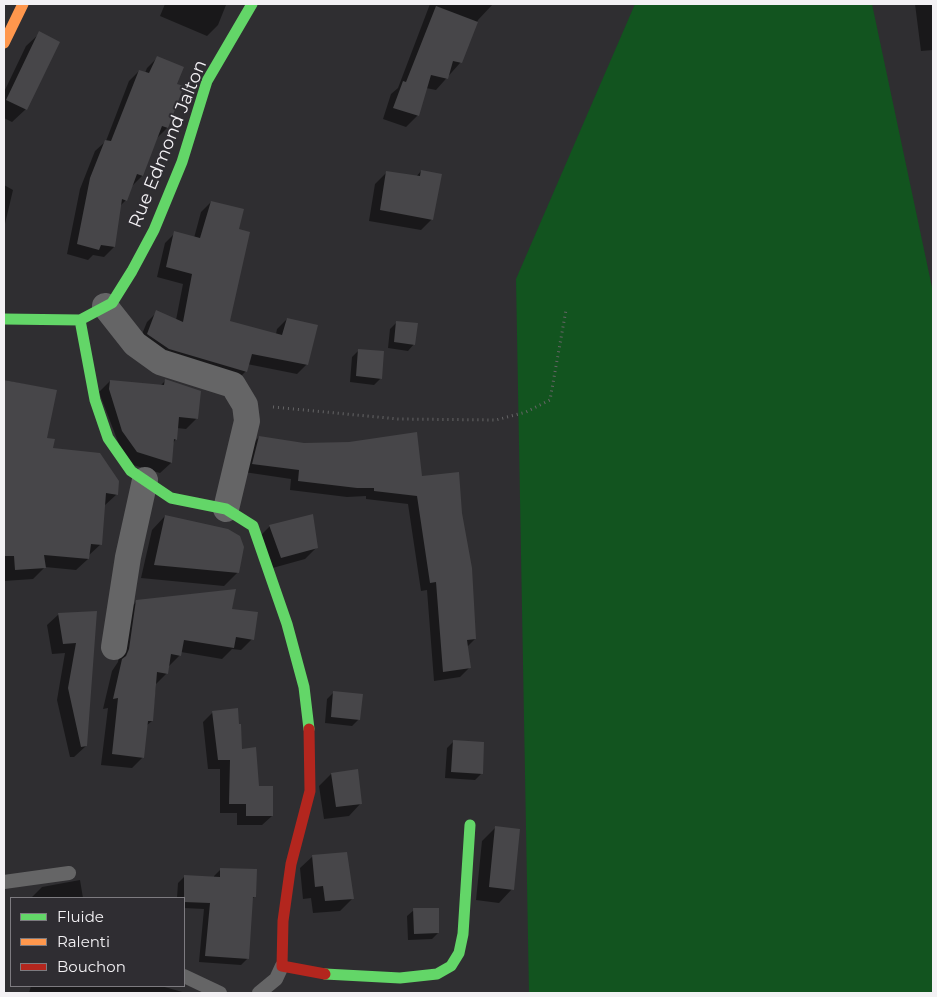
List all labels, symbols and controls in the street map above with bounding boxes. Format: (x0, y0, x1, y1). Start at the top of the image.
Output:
street label: Rue Edmond Jalton (124, 57, 212, 231)
legend (10, 897, 185, 987)
text: Fluide (57, 907, 104, 926)
text: Ralenti (57, 932, 110, 951)
text: Bouchon (57, 957, 126, 976)

